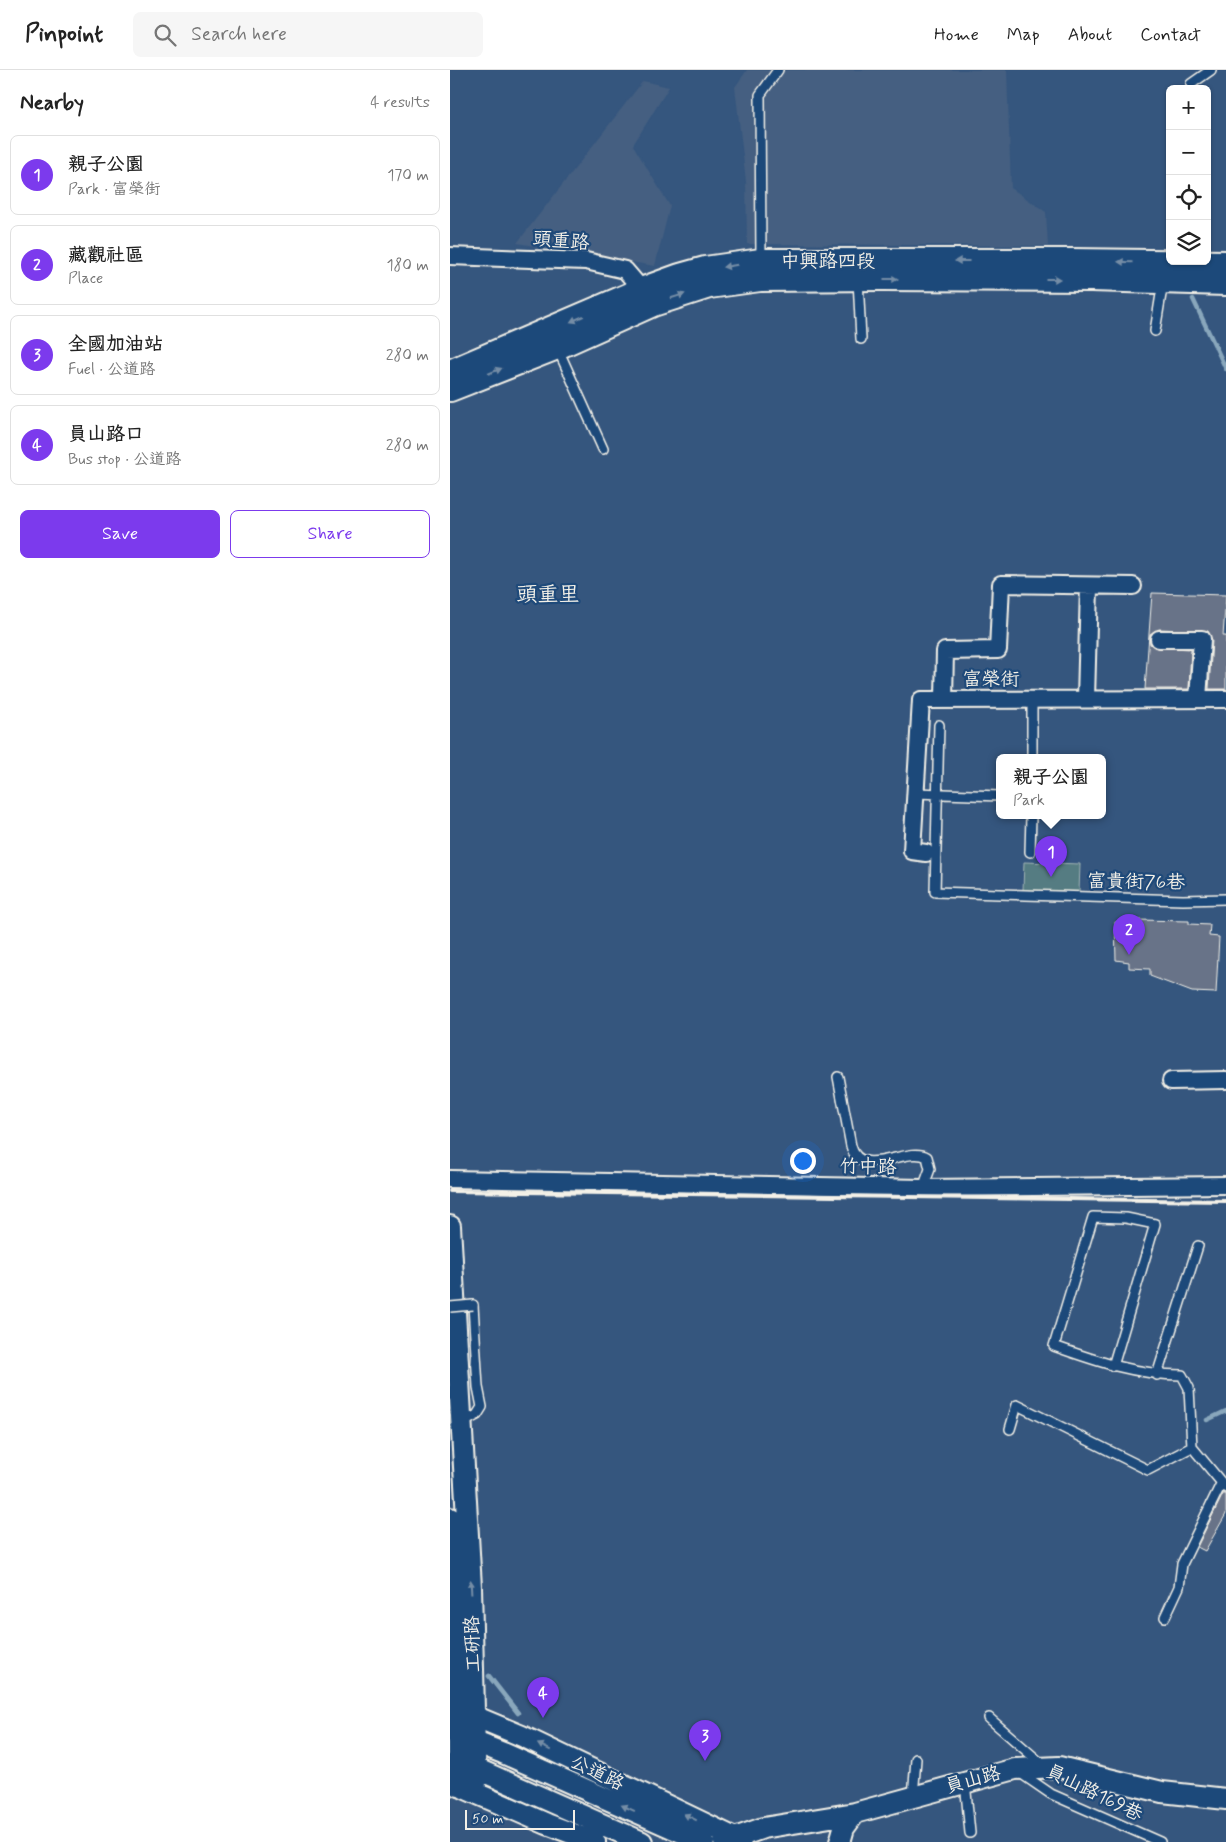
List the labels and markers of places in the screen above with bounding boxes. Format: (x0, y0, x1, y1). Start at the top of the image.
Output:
pin: 1 (1035, 836, 1067, 877)
pin: 2 (1113, 914, 1145, 955)
pin: 4 (527, 1677, 559, 1718)
pin: 3 (689, 1720, 721, 1761)

